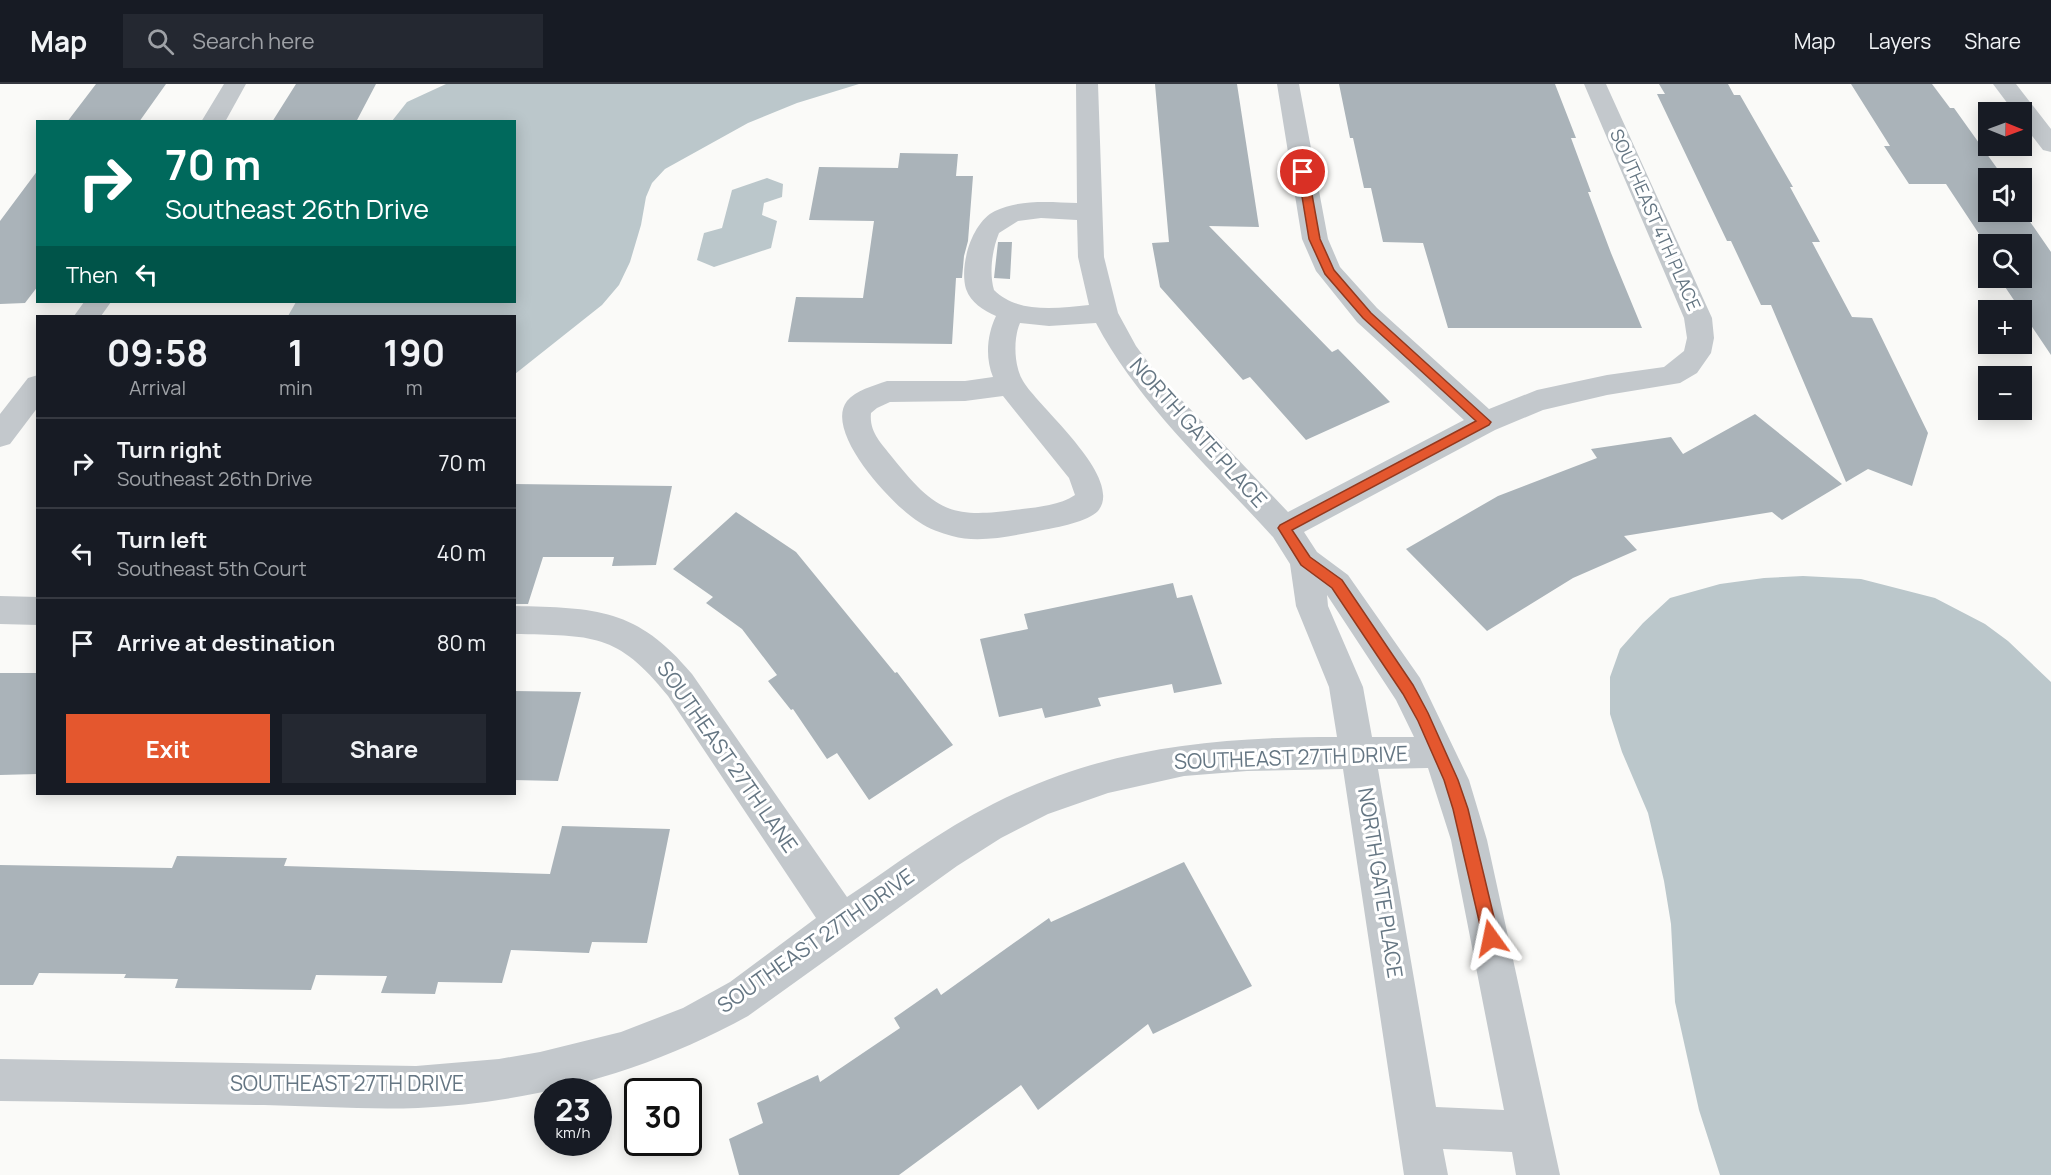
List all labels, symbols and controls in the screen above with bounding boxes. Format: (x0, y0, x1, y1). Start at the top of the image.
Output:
search box (123, 14, 543, 68)
text: Map (30, 22, 87, 60)
icon: search (144, 25, 177, 58)
text: Search here (192, 26, 315, 56)
text: Map (1794, 27, 1835, 55)
text: Layers (1868, 27, 1931, 55)
text: Share (1964, 27, 2021, 55)
north arrow (1978, 102, 2032, 156)
map controls (1978, 102, 2032, 420)
street label: SOUTHEAST 4TH PLACE (1605, 125, 1707, 314)
text: 70 m (165, 135, 261, 193)
icon: right (66, 144, 144, 222)
pin (1277, 146, 1328, 197)
icon: arrive (1286, 155, 1319, 188)
button: sound (1978, 168, 2032, 222)
text: Southeast 26th Drive (165, 190, 429, 227)
button: search (1978, 234, 2032, 288)
icon: left (130, 258, 163, 291)
text: Then (66, 260, 118, 290)
button: + (1978, 300, 2032, 354)
text: 09:58 (107, 328, 208, 377)
text: 1 (288, 328, 304, 377)
text: 190 (383, 328, 445, 377)
street label: NORTH GATE PLACE (1124, 351, 1273, 513)
button: − (1978, 366, 2032, 420)
text: Arrival (129, 374, 186, 401)
text: min (279, 374, 313, 401)
text: m (406, 374, 423, 401)
text: Turn right (117, 435, 222, 465)
icon: right (66, 447, 99, 480)
text: 70 m (438, 448, 486, 478)
text: Southeast 26th Drive (117, 465, 313, 492)
text: Turn left (117, 525, 207, 555)
icon: left (66, 537, 99, 570)
text: 40 m (437, 538, 486, 568)
text: Southeast 5th Court (117, 555, 307, 582)
icon: arrive (66, 627, 99, 660)
text: Arrive at destination (117, 628, 335, 658)
text: 80 m (437, 628, 486, 658)
street label: SOUTHEAST 27TH LANE (651, 655, 805, 858)
button: Exit (66, 714, 270, 783)
button: Share (282, 714, 486, 783)
street label: SOUTHEAST 27TH DRIVE (1173, 739, 1408, 775)
street label: NORTH GATE PLACE (1352, 786, 1410, 980)
street label: SOUTHEAST 27TH DRIVE (711, 862, 919, 1019)
position arrow (1459, 906, 1523, 970)
street label: SOUTHEAST 27TH DRIVE (230, 1069, 464, 1097)
speed limit sign: 30 (624, 1078, 702, 1156)
text: 23 (555, 1089, 591, 1130)
text: km/h (556, 1122, 590, 1143)

